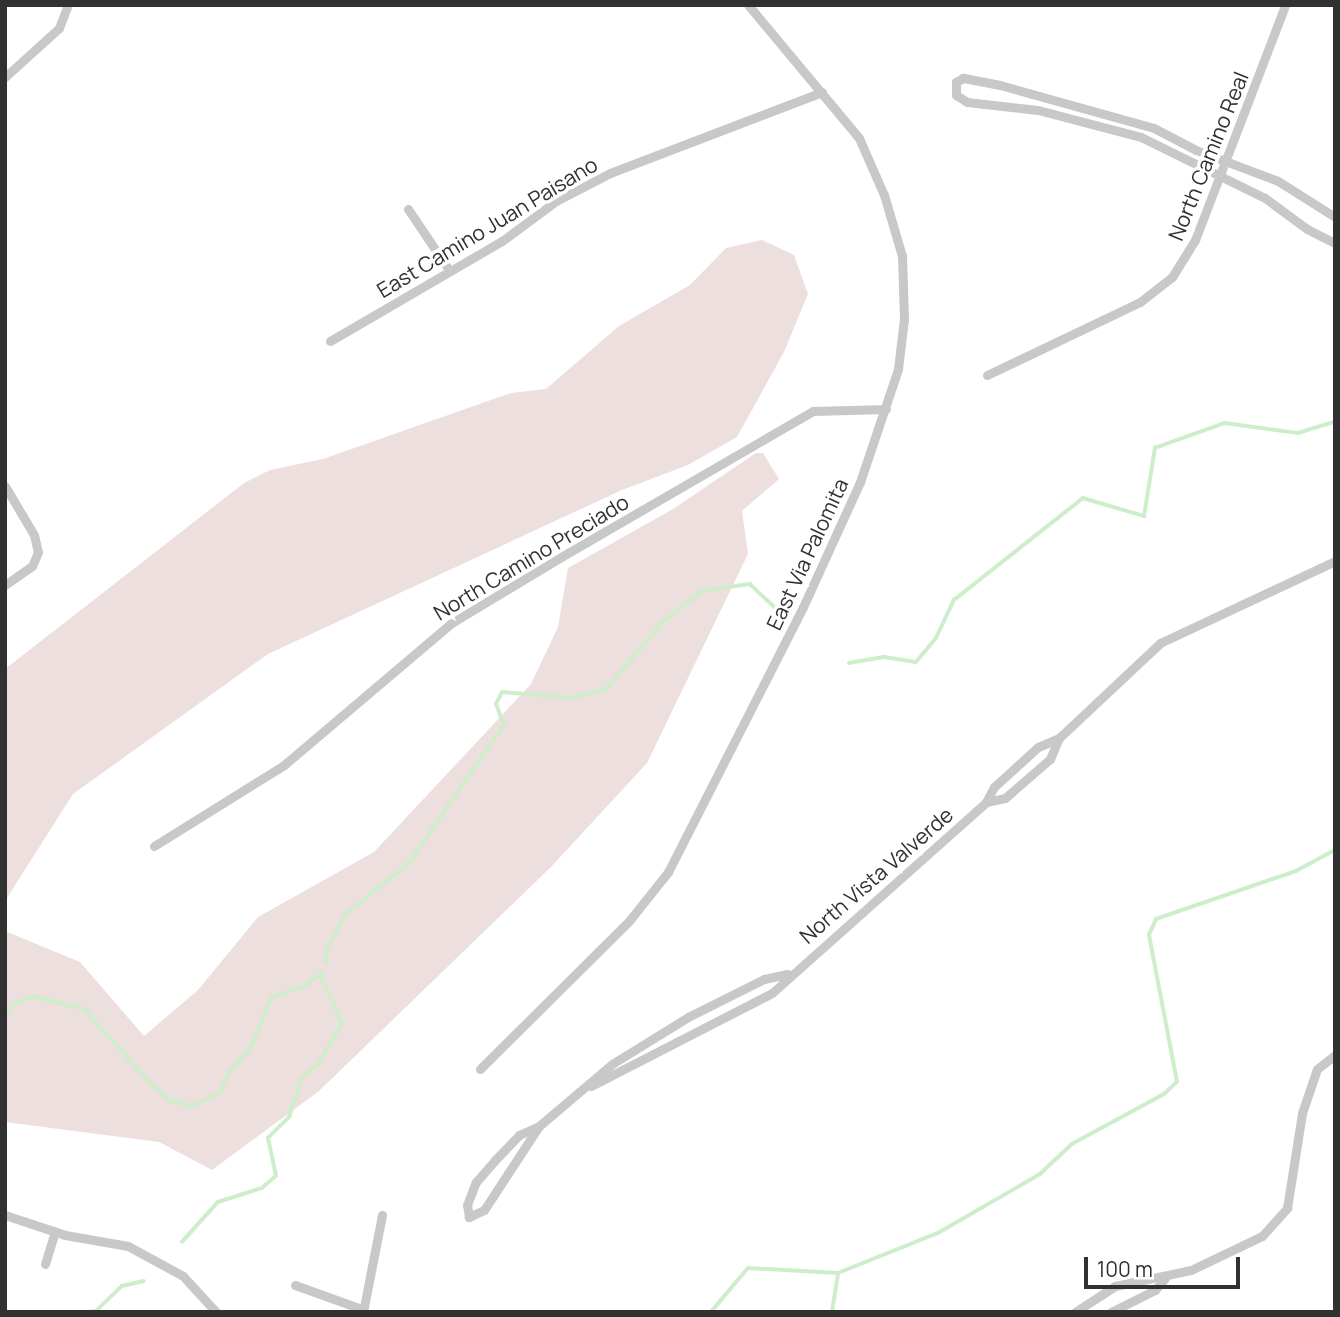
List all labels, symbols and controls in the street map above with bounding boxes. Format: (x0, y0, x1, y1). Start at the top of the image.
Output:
street label: North Camino Real (1163, 68, 1253, 244)
street label: East Camino Juan Paisano (372, 151, 602, 303)
street label: East Via Palomita (761, 474, 853, 634)
street label: North Camino Preciado (429, 489, 633, 625)
street label: North Vista Valverde (794, 802, 958, 948)
scale bar (1088, 1244, 1244, 1288)
text: 100 m (1097, 1255, 1153, 1283)

